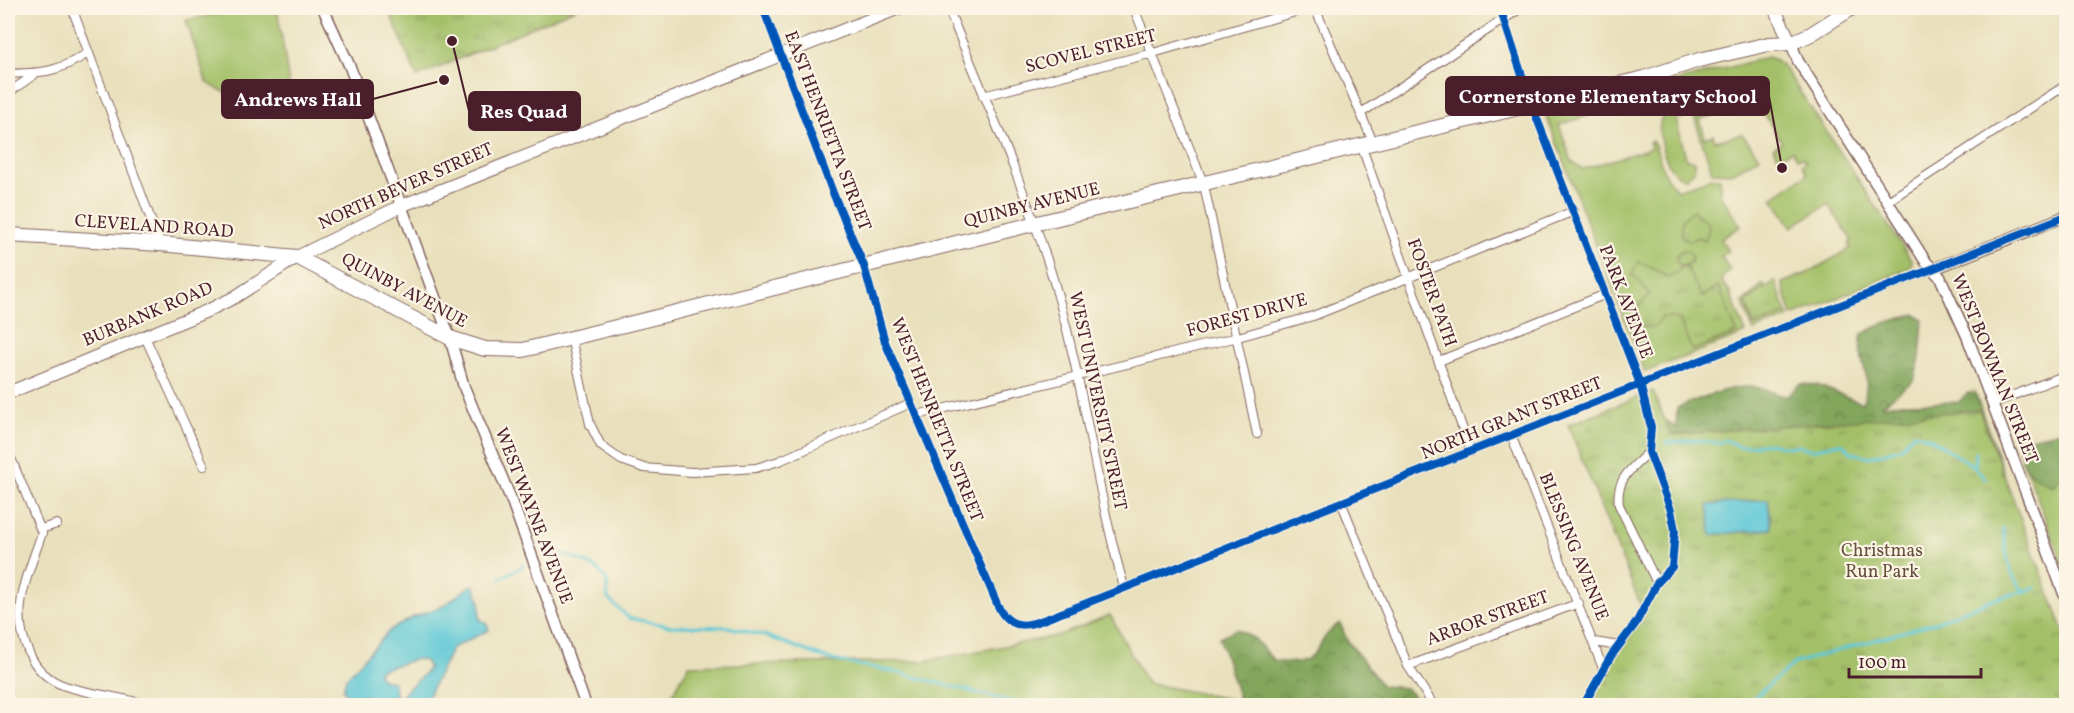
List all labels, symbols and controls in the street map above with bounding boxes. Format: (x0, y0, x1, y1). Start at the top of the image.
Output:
street label: SCOVEL STREET (1023, 23, 1160, 80)
street label: EAST HENRIETTA STREET (777, 27, 877, 235)
callout: Cornerstone Elementary School (1446, 77, 1769, 115)
callout: Andrews Hall (222, 80, 373, 118)
text: Cornerstone Elementary School (1459, 84, 1757, 112)
text: Andrews Hall (234, 87, 362, 115)
callout: Res Quad (469, 92, 580, 130)
text: Res Quad (480, 99, 568, 127)
street label: NORTH BEVER STREET (315, 137, 498, 237)
street label: QUINBY AVENUE (961, 177, 1103, 235)
street label: CLEVELAND ROAD (74, 209, 234, 245)
street label: FOSTER PATH (1400, 235, 1462, 351)
street label: PARK AVENUE (1592, 242, 1658, 363)
street label: QUINBY AVENUE (337, 247, 472, 335)
street label: WEST BOWMAN STREET (1944, 270, 2044, 468)
street label: BURBANK ROAD (79, 276, 217, 354)
street label: FOREST DRIVE (1184, 288, 1310, 344)
street label: WEST UNIVERSITY STREET (1062, 289, 1133, 513)
street label: WEST HENRIETTA STREET (884, 314, 989, 526)
street label: NORTH GRANT STREET (1418, 371, 1607, 467)
street label: WEST WAYNE AVENUE (488, 424, 578, 608)
street label: BLESSING AVENUE (1532, 469, 1614, 625)
park label: Christmas Run Park (1841, 539, 1923, 585)
street label: ARBOR STREET (1423, 585, 1553, 653)
scale bar (1849, 641, 1981, 679)
text: 100 m (1858, 651, 1907, 676)

